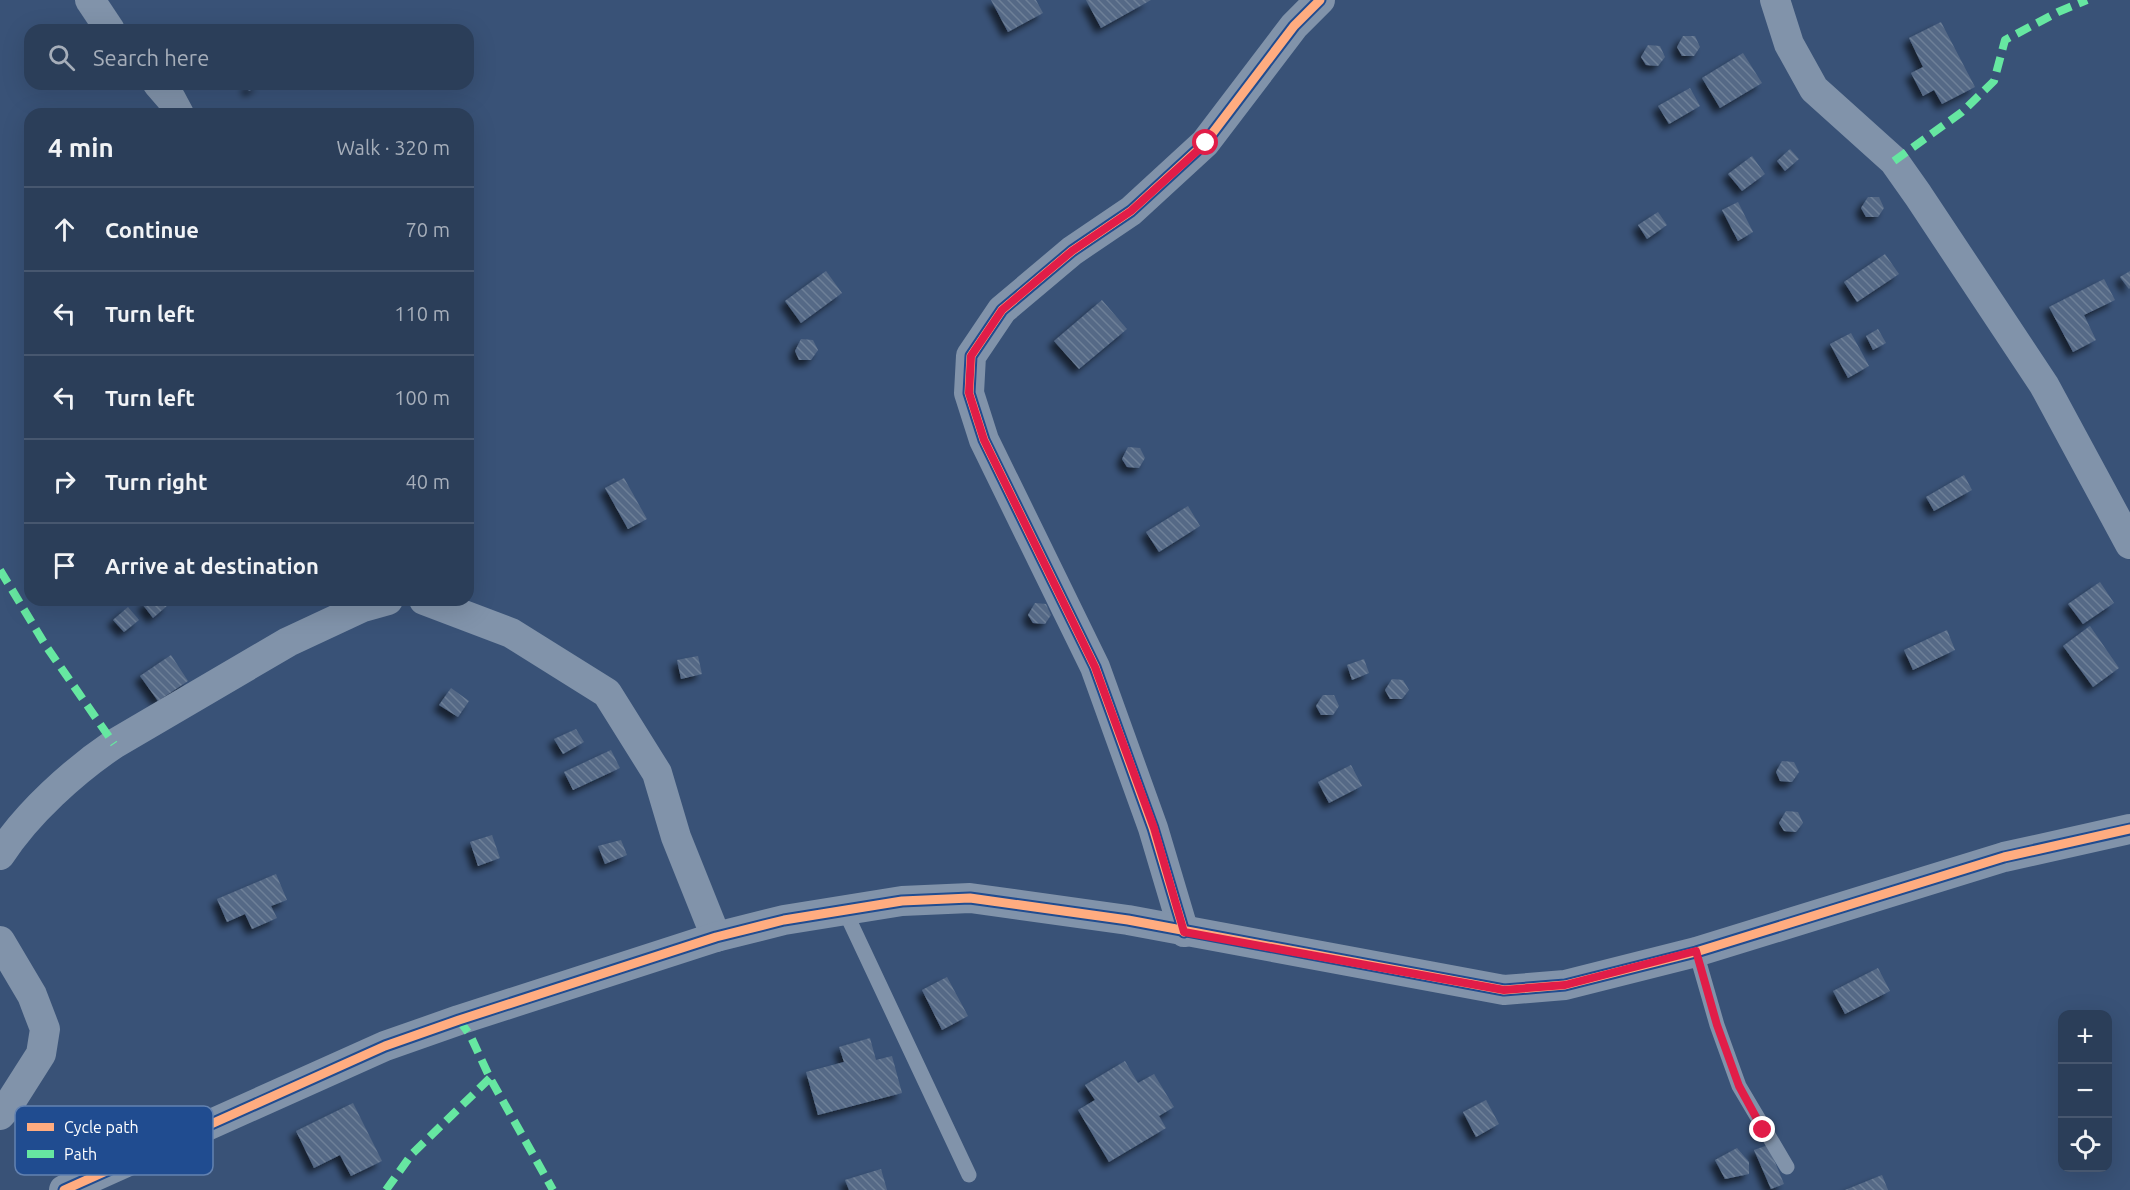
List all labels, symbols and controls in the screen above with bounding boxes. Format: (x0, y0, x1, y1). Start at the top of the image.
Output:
search box (24, 24, 474, 90)
icon: search (45, 41, 78, 74)
text: Search here (93, 45, 209, 70)
route start (1192, 129, 1218, 155)
text: 4 min (48, 133, 114, 162)
text: Walk · 320 m (337, 136, 450, 159)
icon: ahead (48, 213, 81, 246)
text: Continue (105, 217, 199, 242)
text: 70 m (406, 218, 450, 241)
icon: left (48, 297, 81, 330)
text: Turn left (105, 301, 195, 326)
text: 110 m (394, 302, 450, 325)
icon: left (48, 381, 81, 414)
text: Turn left (105, 385, 195, 410)
text: 100 m (394, 386, 450, 409)
icon: right (48, 465, 81, 498)
text: Turn right (105, 469, 207, 494)
text: 40 m (406, 470, 450, 493)
icon: arrive (48, 549, 81, 582)
text: Arrive at destination (105, 553, 319, 578)
map controls (2058, 1010, 2112, 1172)
button: + (2058, 1010, 2112, 1064)
button: − (2058, 1064, 2112, 1118)
legend (15, 1106, 213, 1175)
route end (1749, 1116, 1775, 1142)
text: Cycle path (64, 1118, 139, 1136)
button: locate (2058, 1118, 2112, 1172)
text: Path (64, 1145, 97, 1163)

